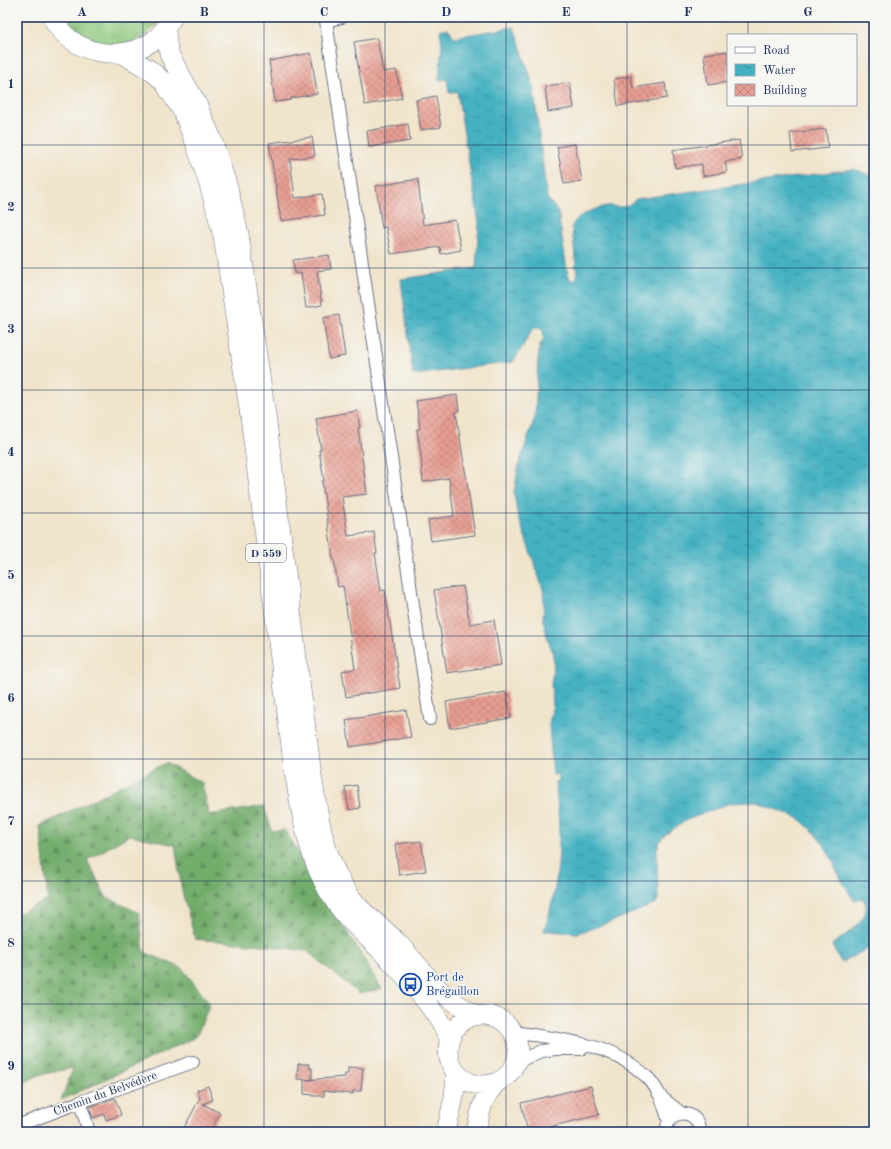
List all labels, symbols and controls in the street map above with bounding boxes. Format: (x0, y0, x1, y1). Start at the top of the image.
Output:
text: A (77, 6, 87, 19)
text: B (199, 6, 209, 19)
text: C (320, 6, 328, 19)
text: D (441, 6, 451, 19)
text: E (562, 6, 571, 19)
text: F (684, 6, 693, 19)
text: G (803, 6, 813, 19)
legend (727, 34, 857, 106)
text: Road (763, 45, 790, 57)
text: Water (763, 65, 796, 77)
text: 1 (7, 78, 15, 91)
text: Building (763, 85, 807, 97)
text: 2 (7, 201, 15, 214)
text: 3 (7, 323, 15, 336)
text: 4 (7, 446, 15, 459)
road number: D 559 (246, 544, 286, 562)
text: 5 (7, 569, 15, 582)
text: 6 (7, 692, 15, 705)
text: 7 (7, 815, 15, 828)
text: 8 (7, 937, 15, 950)
bus stop icon: Port de Brégaillon (398, 971, 424, 997)
place label: Port de Brégaillon (426, 972, 480, 998)
text: 9 (7, 1060, 15, 1073)
street label: Chemin du Belvédère (52, 1069, 159, 1118)

